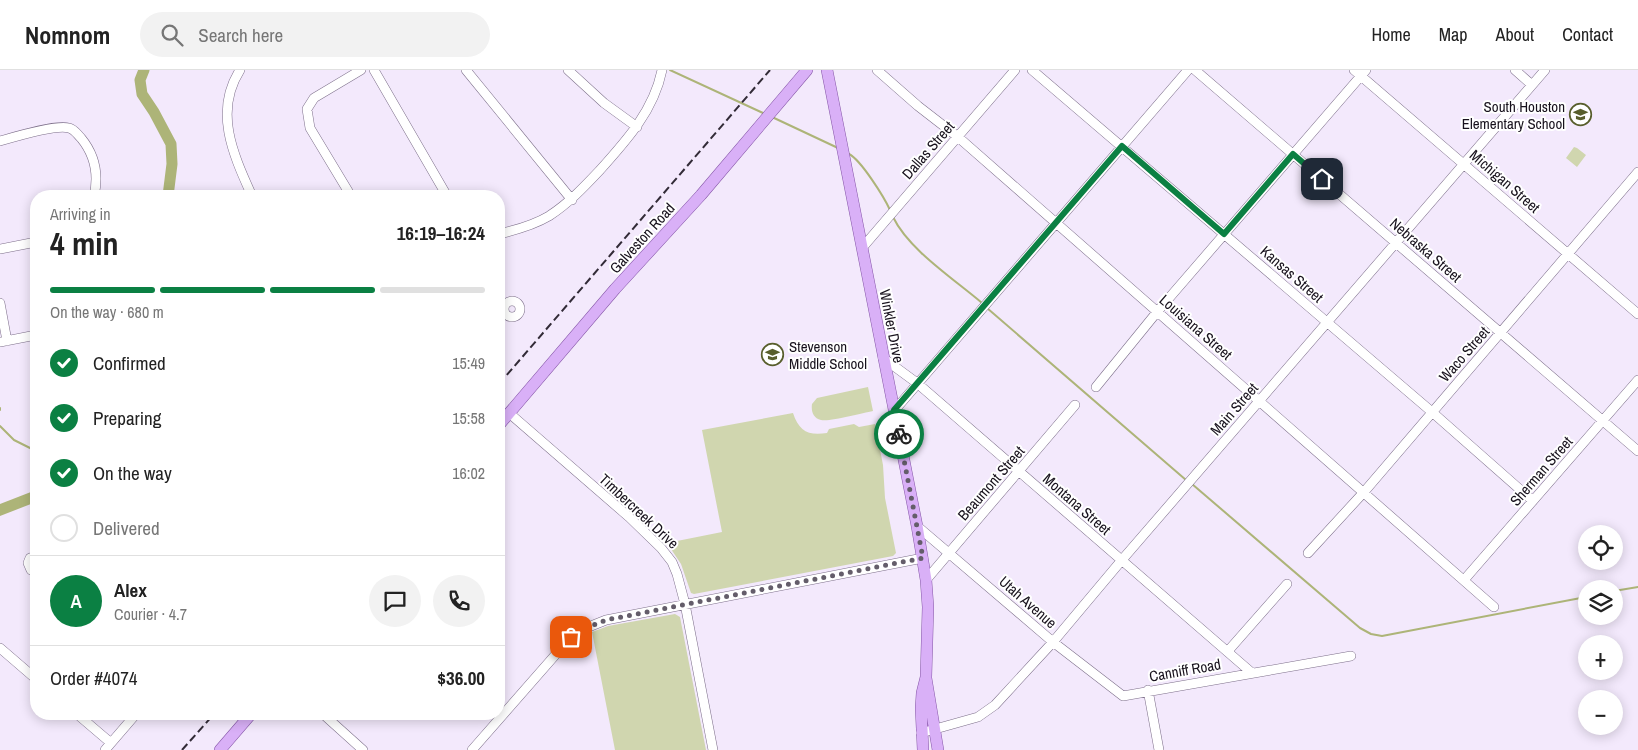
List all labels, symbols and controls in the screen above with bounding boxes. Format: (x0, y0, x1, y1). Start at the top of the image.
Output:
search box (140, 12, 490, 57)
text: Nomnom (25, 19, 110, 51)
icon: search (158, 21, 186, 49)
text: Search here (198, 22, 283, 48)
text: Home (1371, 22, 1411, 47)
text: Map (1439, 22, 1468, 47)
text: About (1496, 22, 1534, 47)
text: Contact (1562, 22, 1613, 47)
place label: South Houston Elementary School (1462, 96, 1565, 134)
school or university icon: South Houston Elementary School (1569, 103, 1593, 127)
street label: Dallas Street (897, 116, 959, 183)
street label: Michigan Street (1465, 145, 1545, 218)
pin (1301, 158, 1343, 200)
icon: home (1308, 165, 1336, 193)
street label: Galveston Road (605, 198, 679, 278)
text: Arriving in (50, 203, 111, 225)
street label: Nebraska Street (1386, 213, 1467, 287)
text: 16:19–16:24 (397, 220, 485, 246)
text: 4 min (50, 222, 119, 265)
street label: Kansas Street (1256, 241, 1328, 308)
street label: Winkler Drive (875, 287, 909, 365)
street label: Louisiana Street (1155, 289, 1237, 365)
text: On the way · 680 m (50, 301, 164, 323)
street label: Waco Street (1434, 321, 1494, 386)
place label: Stevenson Middle School (789, 336, 867, 374)
school or university icon: Stevenson Middle School (761, 343, 785, 367)
icon: check (50, 349, 78, 377)
text: Confirmed (93, 350, 166, 376)
text: 15:49 (452, 352, 485, 374)
street label: Main Street (1205, 378, 1263, 440)
icon: check (50, 404, 78, 432)
text: Preparing (93, 405, 161, 431)
text: 15:58 (452, 407, 485, 429)
courier (874, 409, 924, 459)
icon: bike (885, 420, 913, 448)
street label: Sherman Street (1505, 431, 1578, 510)
street label: Beaumont Street (953, 441, 1030, 525)
icon: check (50, 459, 78, 487)
text: On the way (93, 460, 172, 486)
text: 16:02 (452, 462, 485, 484)
street label: Montana Street (1038, 468, 1116, 540)
street label: Timbercreek Drive (595, 469, 683, 553)
text: Delivered (93, 515, 160, 541)
map controls (1578, 525, 1623, 735)
button: locate (1578, 525, 1623, 570)
street label: Utah Avenue (995, 571, 1062, 633)
button: chat (369, 575, 421, 627)
button: phone (433, 575, 485, 627)
text: Alex (114, 577, 147, 603)
button: layers (1578, 580, 1623, 625)
text: A (70, 588, 82, 614)
text: Courier · 4.7 (114, 603, 187, 625)
pin (550, 616, 592, 658)
icon: bag (557, 623, 585, 651)
button: + (1578, 635, 1623, 680)
street label: Canniff Road (1148, 653, 1222, 687)
text: Order #4074 (50, 665, 137, 691)
text: $36.00 (437, 665, 485, 691)
button: − (1578, 690, 1623, 735)

